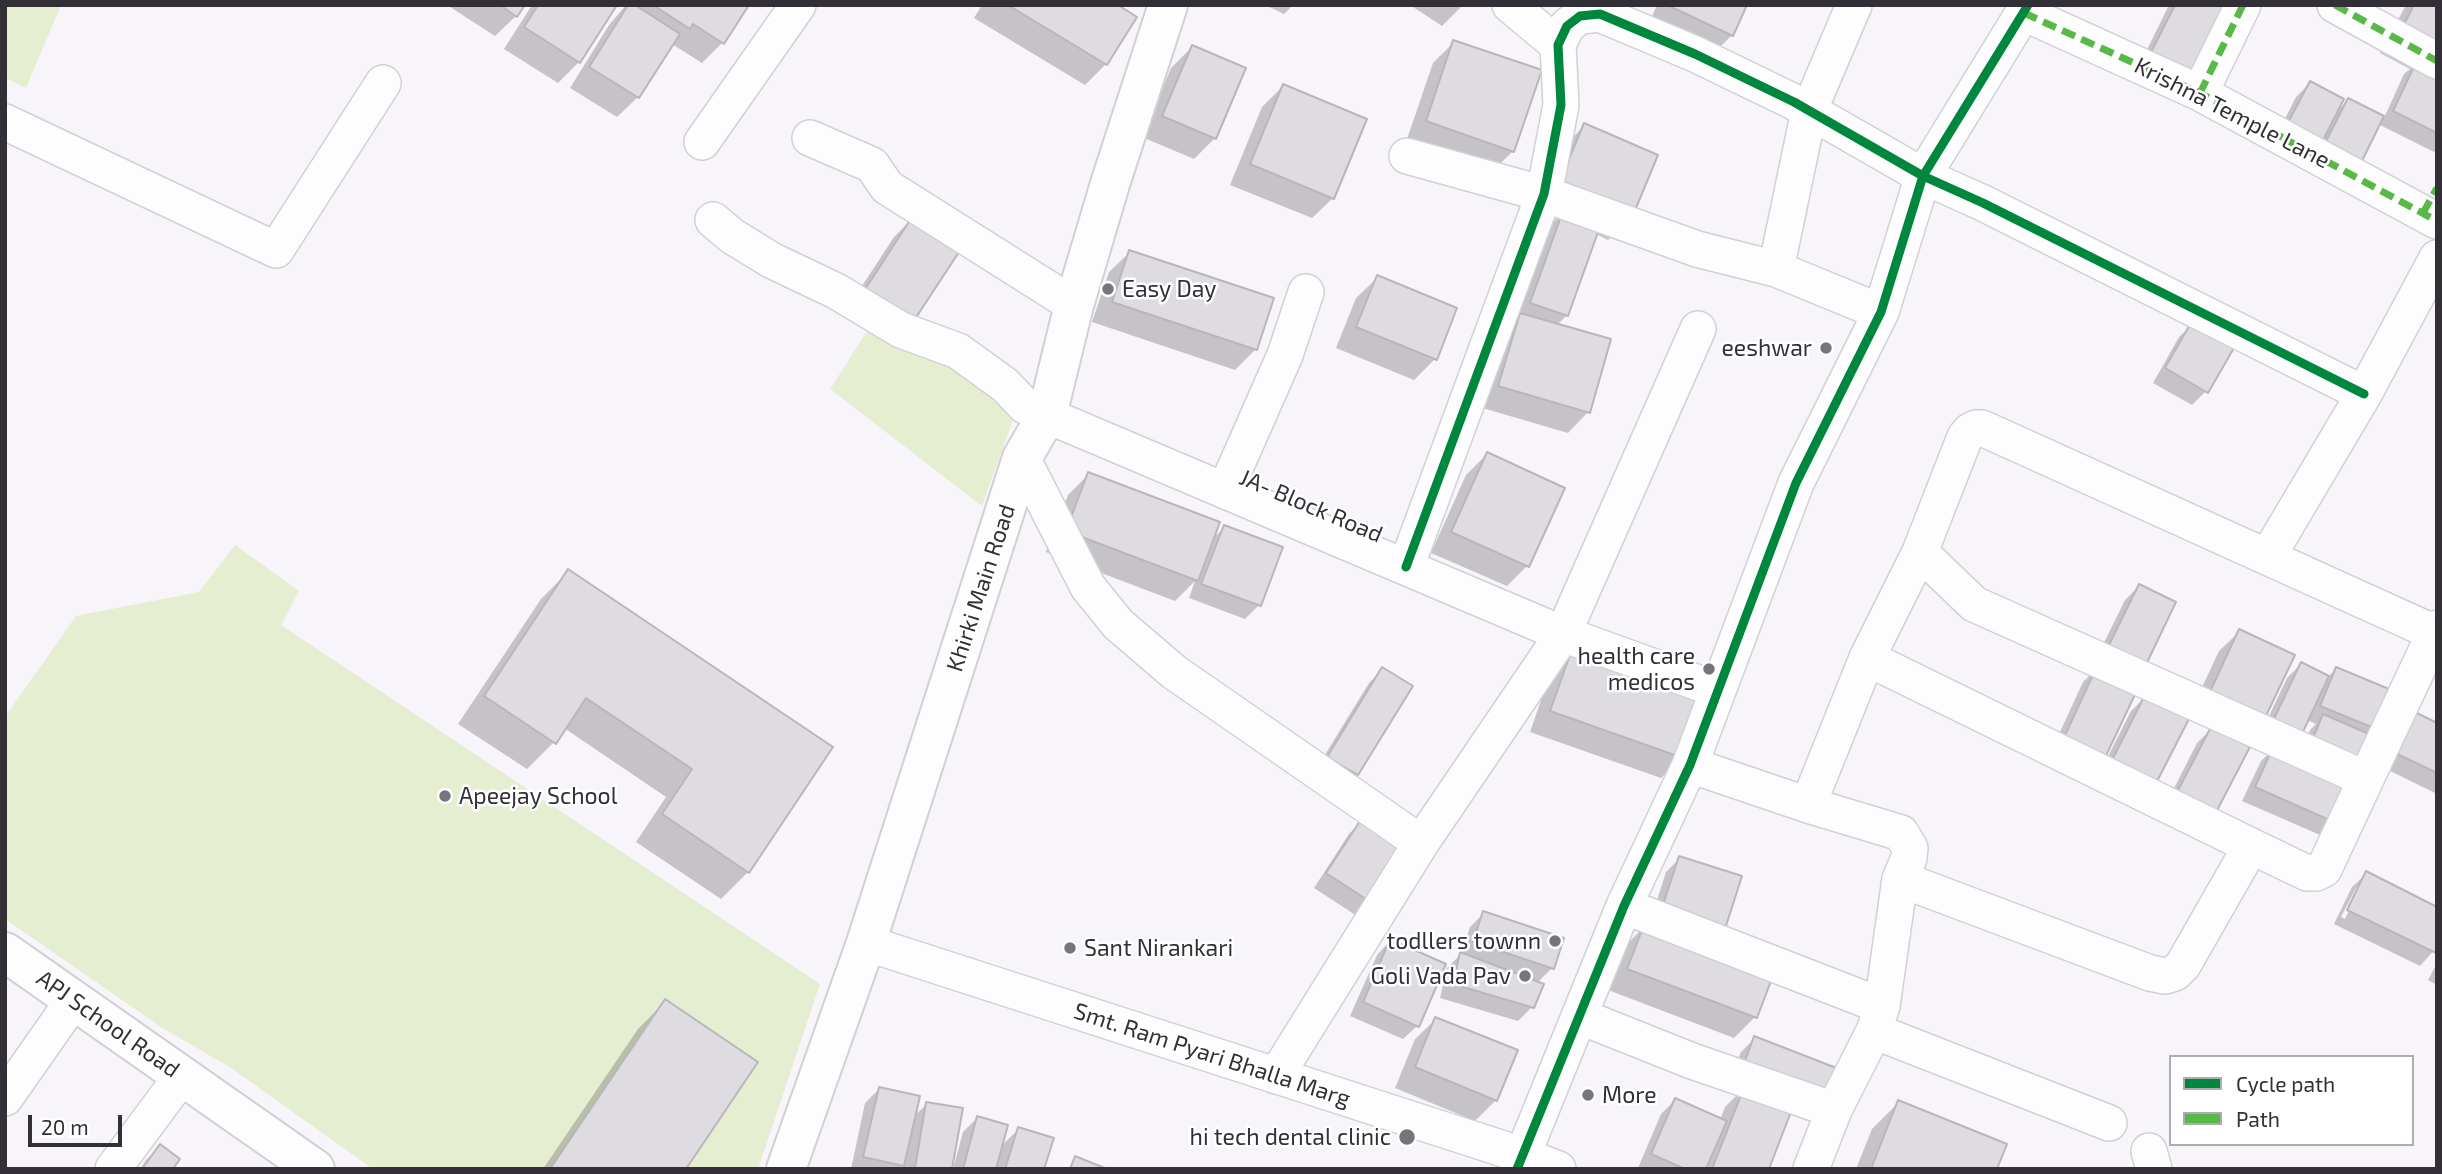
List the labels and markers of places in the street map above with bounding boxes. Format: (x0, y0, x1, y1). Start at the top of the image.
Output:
place label: Easy Day (1122, 275, 1216, 303)
marker: Easy Day (1100, 281, 1116, 297)
place label: eeshwar (1722, 334, 1812, 362)
marker: eeshwar (1818, 340, 1834, 356)
place label: health care medicos (1578, 642, 1695, 696)
marker: health care medicos (1701, 661, 1717, 677)
place label: Apeejay School (459, 782, 617, 810)
marker: Apeejay School (437, 788, 453, 804)
place label: todllers townn (1387, 927, 1541, 955)
marker: todllers townn (1547, 933, 1563, 949)
place label: Sant Nirankari (1084, 934, 1233, 962)
marker: Sant Nirankari (1062, 940, 1078, 956)
place label: Goli Vada Pav (1371, 962, 1511, 990)
marker: Goli Vada Pav (1517, 968, 1533, 984)
place label: More (1602, 1081, 1657, 1109)
marker: More (1580, 1087, 1596, 1103)
place label: hi tech dental clinic (1190, 1123, 1391, 1151)
marker: hi tech dental clinic (1397, 1127, 1417, 1147)

